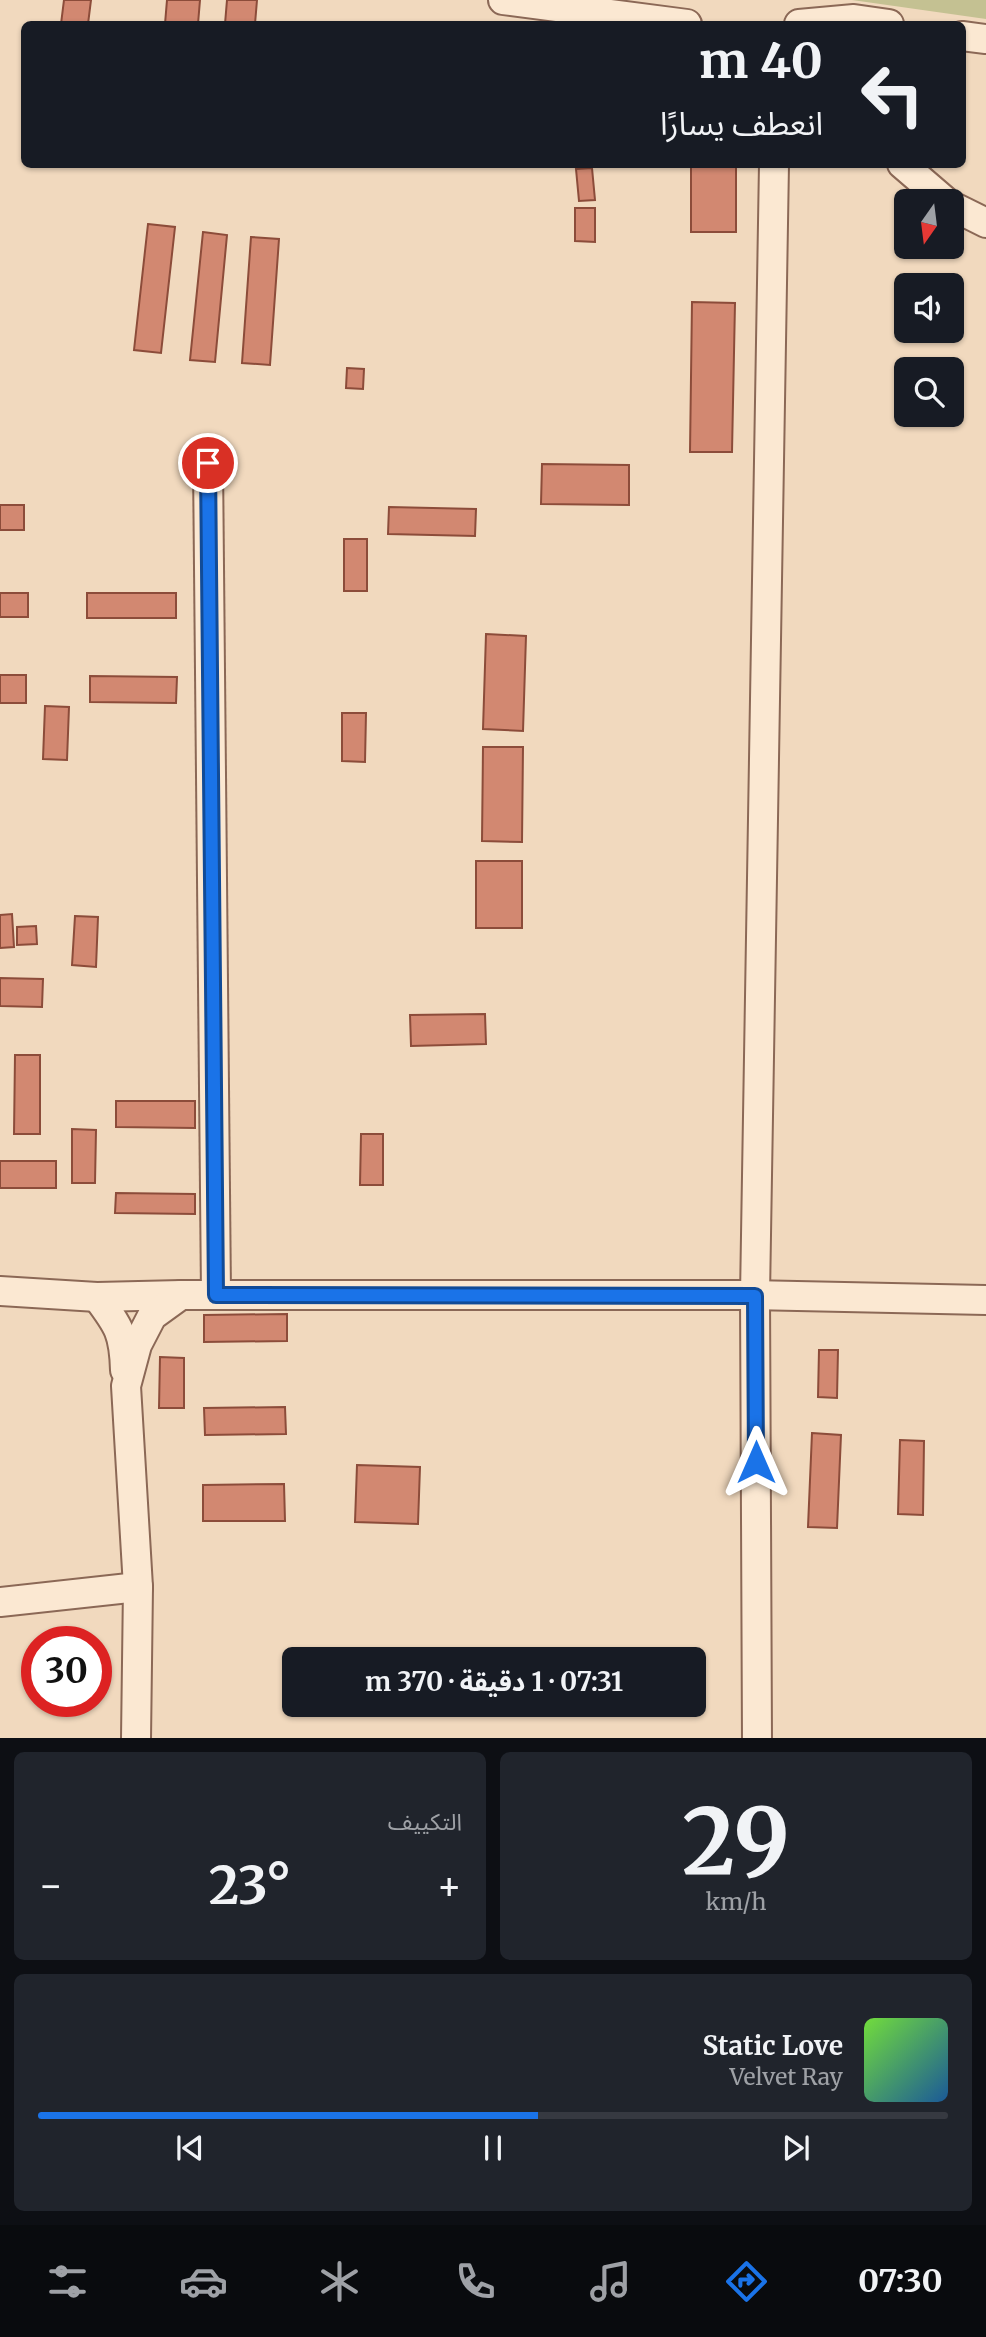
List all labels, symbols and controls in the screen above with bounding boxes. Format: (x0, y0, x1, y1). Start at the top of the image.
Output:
text: 40 m (699, 30, 823, 91)
icon: left (847, 49, 938, 140)
text: انعطف يسارًا (660, 104, 823, 144)
north arrow (894, 189, 964, 259)
map controls (894, 189, 964, 427)
button: sound (894, 273, 964, 343)
button: search (894, 357, 964, 427)
pin (178, 433, 238, 493)
icon: arrive (189, 444, 227, 482)
position arrow (719, 1425, 793, 1499)
speed limit sign: 30 (21, 1626, 112, 1717)
text: 07:31 · 1 دقيقة · 370 m (365, 1665, 623, 1698)
text: 29 (682, 1784, 790, 1899)
text: التكييف (388, 1807, 462, 1836)
text: 23° (209, 1853, 291, 1918)
text: − (38, 1862, 63, 1909)
text: + (437, 1862, 462, 1909)
text: km/h (706, 1887, 766, 1916)
text: Static Love (703, 2029, 843, 2062)
text: Velvet Ray (730, 2062, 843, 2091)
icon: previous (171, 2129, 209, 2167)
icon: pause (474, 2129, 512, 2167)
icon: next (777, 2129, 815, 2167)
icon: filters (43, 2257, 92, 2306)
icon: car (179, 2257, 228, 2306)
icon: climate (315, 2257, 364, 2306)
icon: phone (451, 2257, 500, 2306)
icon: music (586, 2257, 635, 2306)
icon: directions (722, 2257, 771, 2306)
text: 07:30 (858, 2261, 943, 2301)

